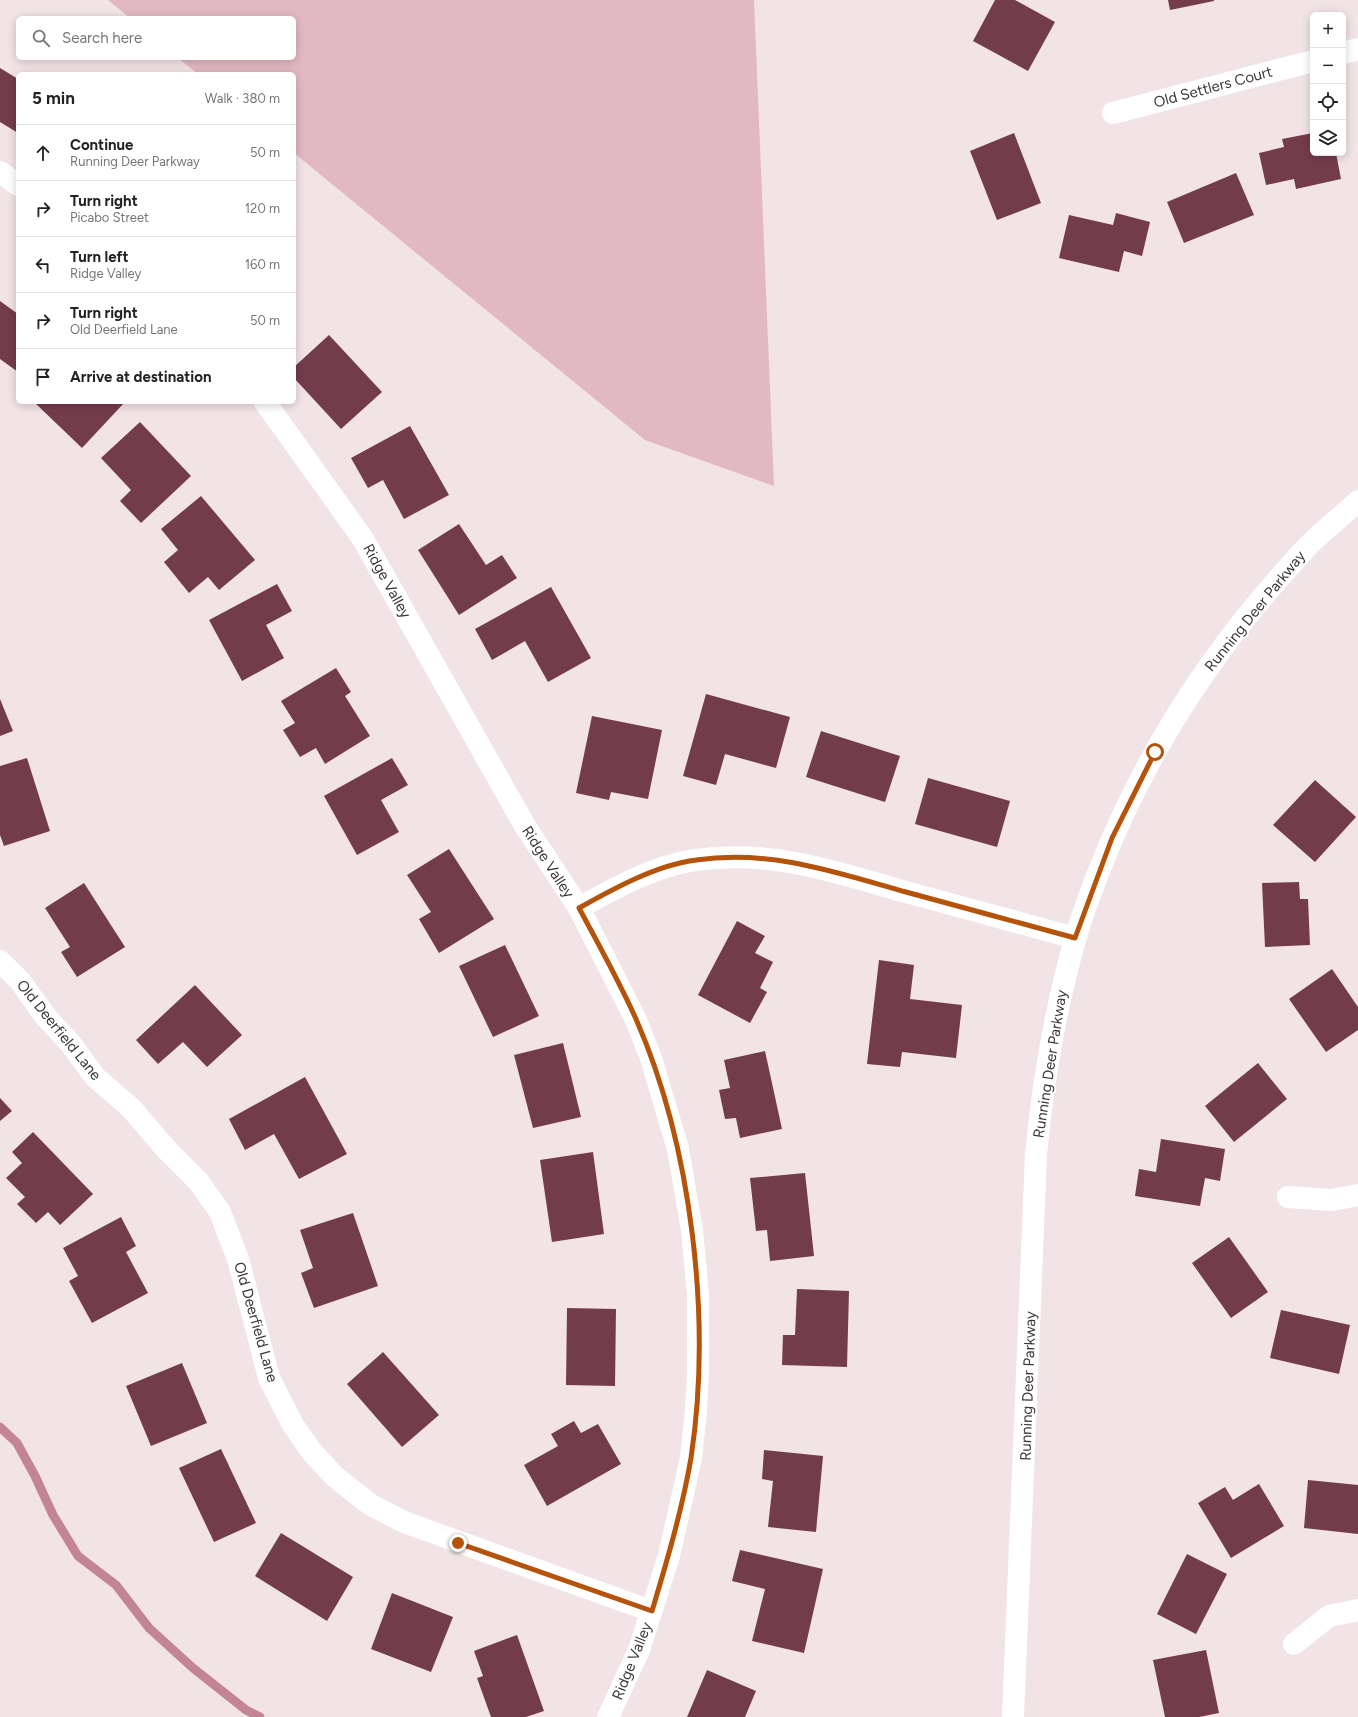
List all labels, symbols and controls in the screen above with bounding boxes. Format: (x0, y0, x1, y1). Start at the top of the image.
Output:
map controls (1310, 12, 1346, 156)
button: + (1310, 12, 1346, 48)
search box (16, 16, 296, 60)
icon: search (30, 27, 52, 49)
text: Search here (62, 29, 142, 47)
button: − (1310, 48, 1346, 84)
street label: Old Settlers Court (1152, 62, 1275, 111)
button: locate (1310, 84, 1346, 120)
text: 5 min (32, 88, 75, 108)
text: Walk · 380 m (205, 91, 280, 106)
button: layers (1310, 120, 1346, 156)
text: Continue (70, 136, 133, 154)
icon: ahead (32, 142, 54, 164)
text: 50 m (250, 145, 280, 160)
text: Running Deer Parkway (70, 154, 200, 169)
text: Turn right (70, 192, 138, 210)
icon: right (32, 198, 54, 220)
text: 120 m (245, 201, 280, 216)
text: Picabo Street (70, 210, 149, 225)
text: Turn left (70, 248, 128, 266)
icon: left (32, 254, 54, 276)
text: 160 m (245, 257, 280, 272)
text: Ridge Valley (70, 266, 141, 281)
text: Turn right (70, 304, 138, 322)
icon: right (32, 310, 54, 332)
text: 50 m (250, 313, 280, 328)
text: Old Deerfield Lane (70, 322, 178, 337)
icon: arrive (32, 366, 54, 388)
text: Arrive at destination (70, 368, 211, 386)
street label: Ridge Valley (359, 541, 415, 621)
street label: Running Deer Parkway (1201, 547, 1309, 675)
route start (1146, 743, 1164, 761)
street label: Ridge Valley (518, 823, 578, 901)
street label: Old Deerfield Lane (13, 976, 105, 1084)
street label: Running Deer Parkway (1029, 988, 1071, 1139)
street label: Old Deerfield Lane (230, 1260, 282, 1384)
street label: Running Deer Parkway (1016, 1311, 1040, 1461)
route end (449, 1534, 467, 1552)
street label: Ridge Valley (608, 1619, 656, 1703)

